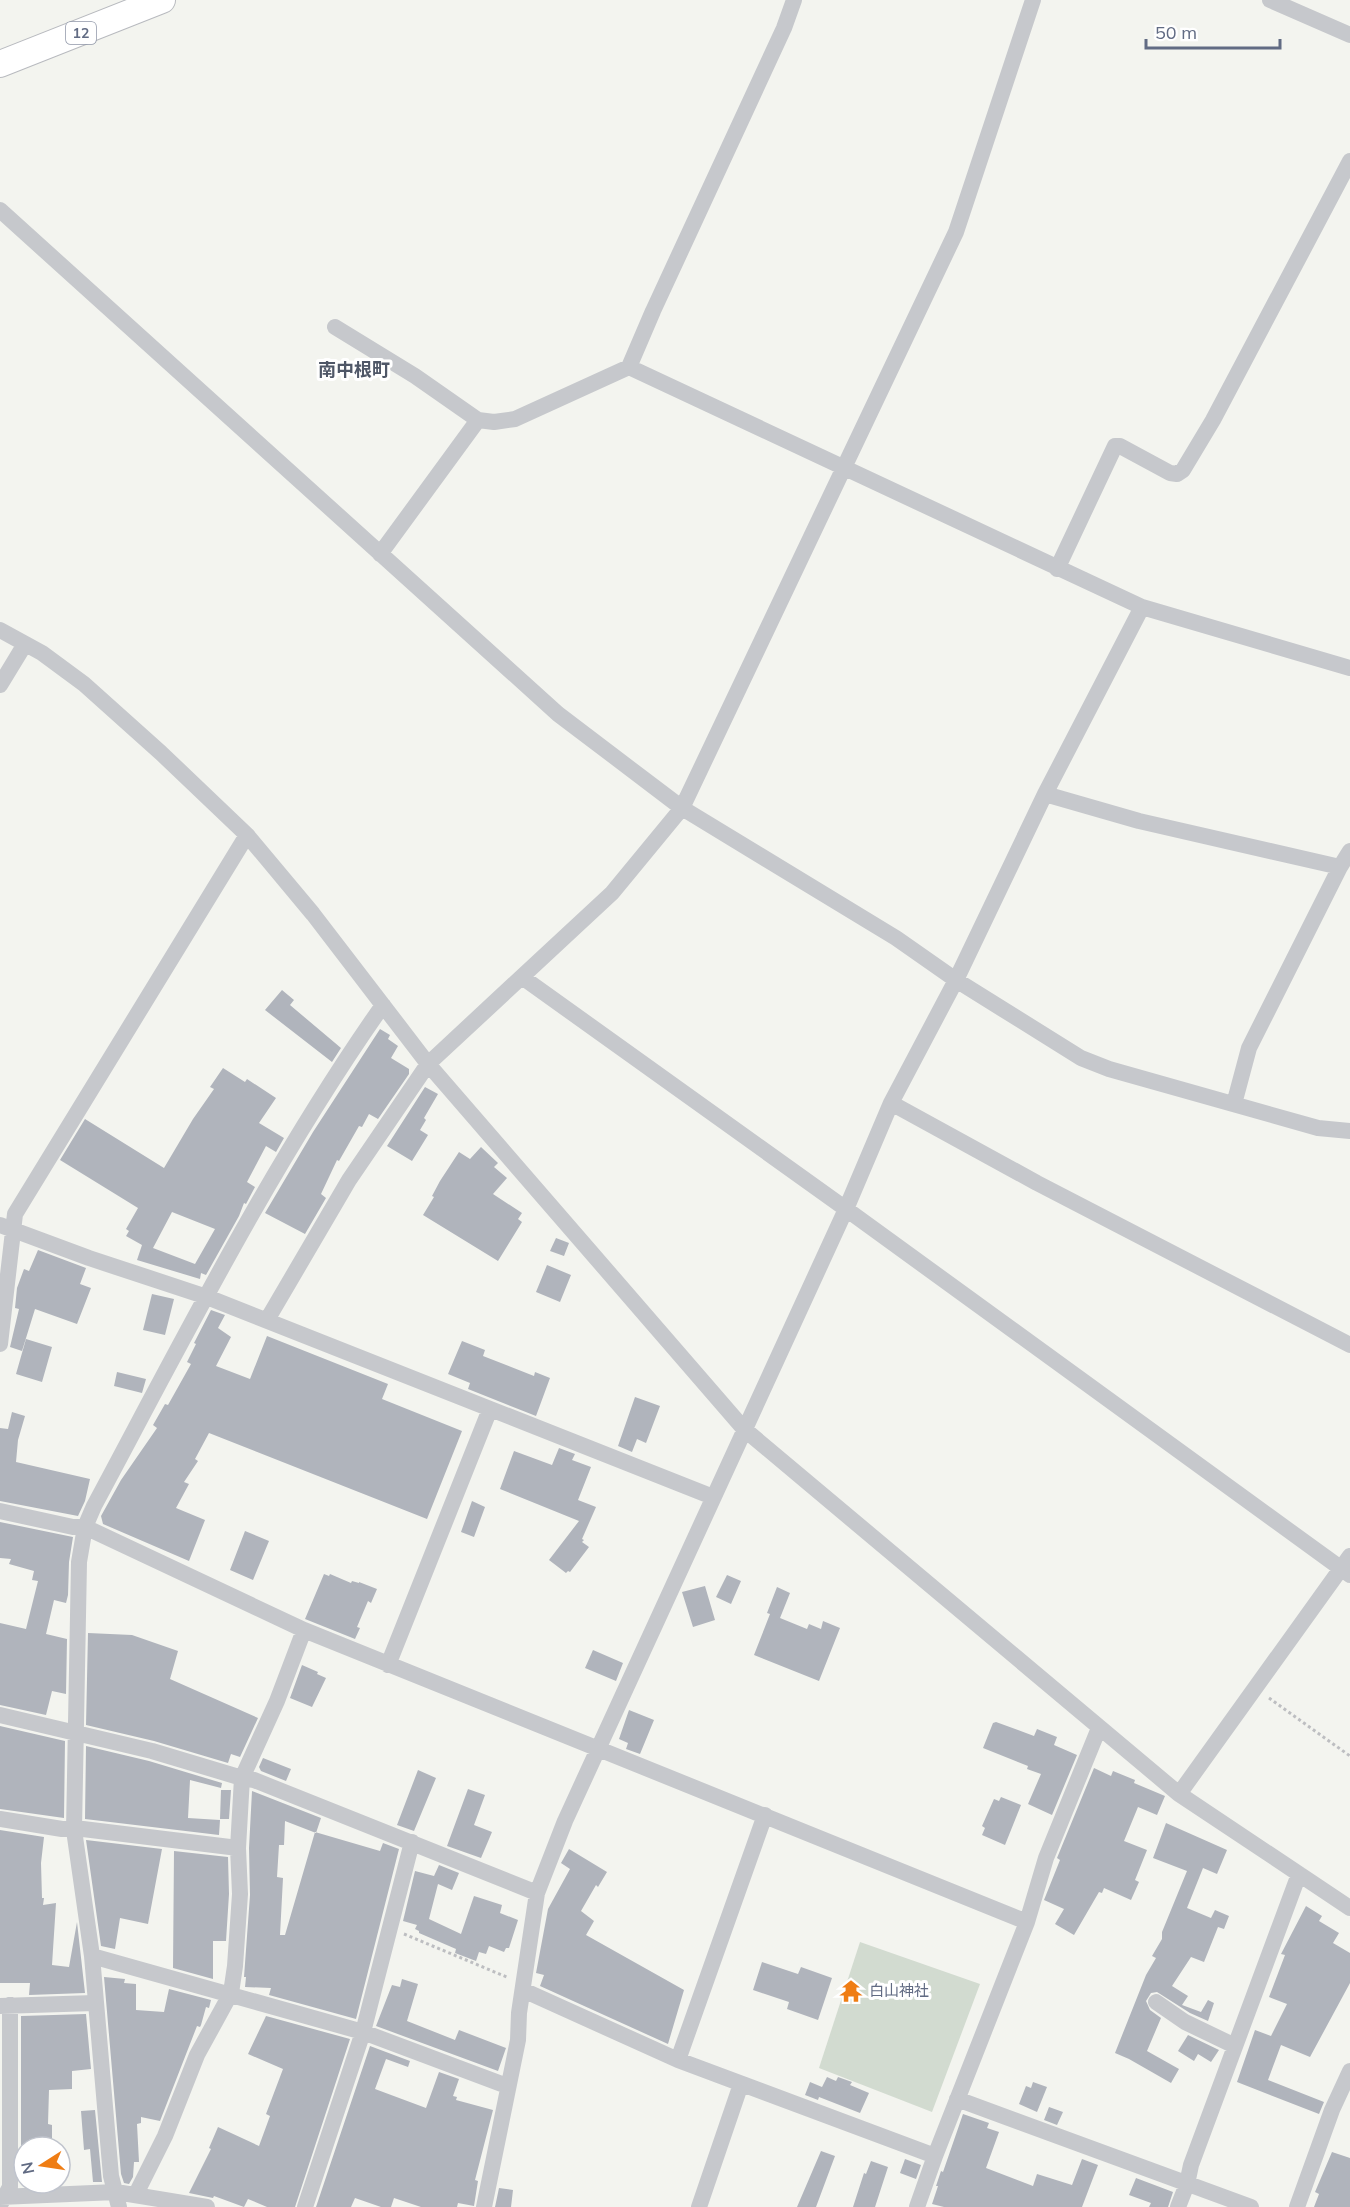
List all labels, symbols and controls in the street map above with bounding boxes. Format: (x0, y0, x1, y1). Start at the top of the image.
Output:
scale bar (1146, 12, 1280, 50)
text: 50 m (1155, 21, 1197, 44)
road number: 12 (66, 22, 96, 44)
district label: 南中根町 (318, 358, 390, 381)
temple icon: 白山神社 (838, 1978, 864, 2004)
place label: 白山神社 (869, 1981, 929, 2000)
north arrow (12, 2135, 72, 2195)
text: N (16, 2160, 38, 2176)

